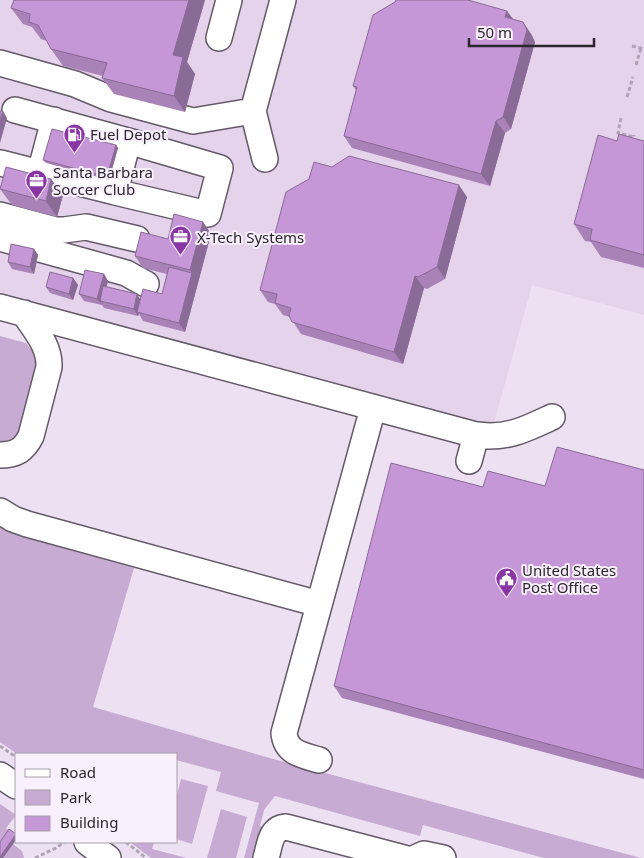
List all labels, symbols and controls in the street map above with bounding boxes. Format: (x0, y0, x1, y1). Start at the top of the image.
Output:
scale bar (469, 15, 594, 47)
text: 50 m (477, 22, 512, 42)
fuel station icon: Fuel Depot (62, 122, 86, 153)
place label: Fuel Depot (90, 124, 167, 144)
place label: Santa Barbara Soccer Club (53, 162, 153, 199)
office icon: Santa Barbara Soccer Club (25, 169, 49, 200)
office icon: X-Tech Systems (169, 225, 193, 256)
place label: X-Tech Systems (197, 227, 304, 247)
place label: United States Post Office (522, 560, 616, 597)
public building icon: United States Post Office (494, 567, 518, 598)
legend (15, 753, 178, 843)
text: Road (60, 762, 96, 782)
text: Park (60, 787, 92, 807)
text: Building (60, 812, 118, 832)

